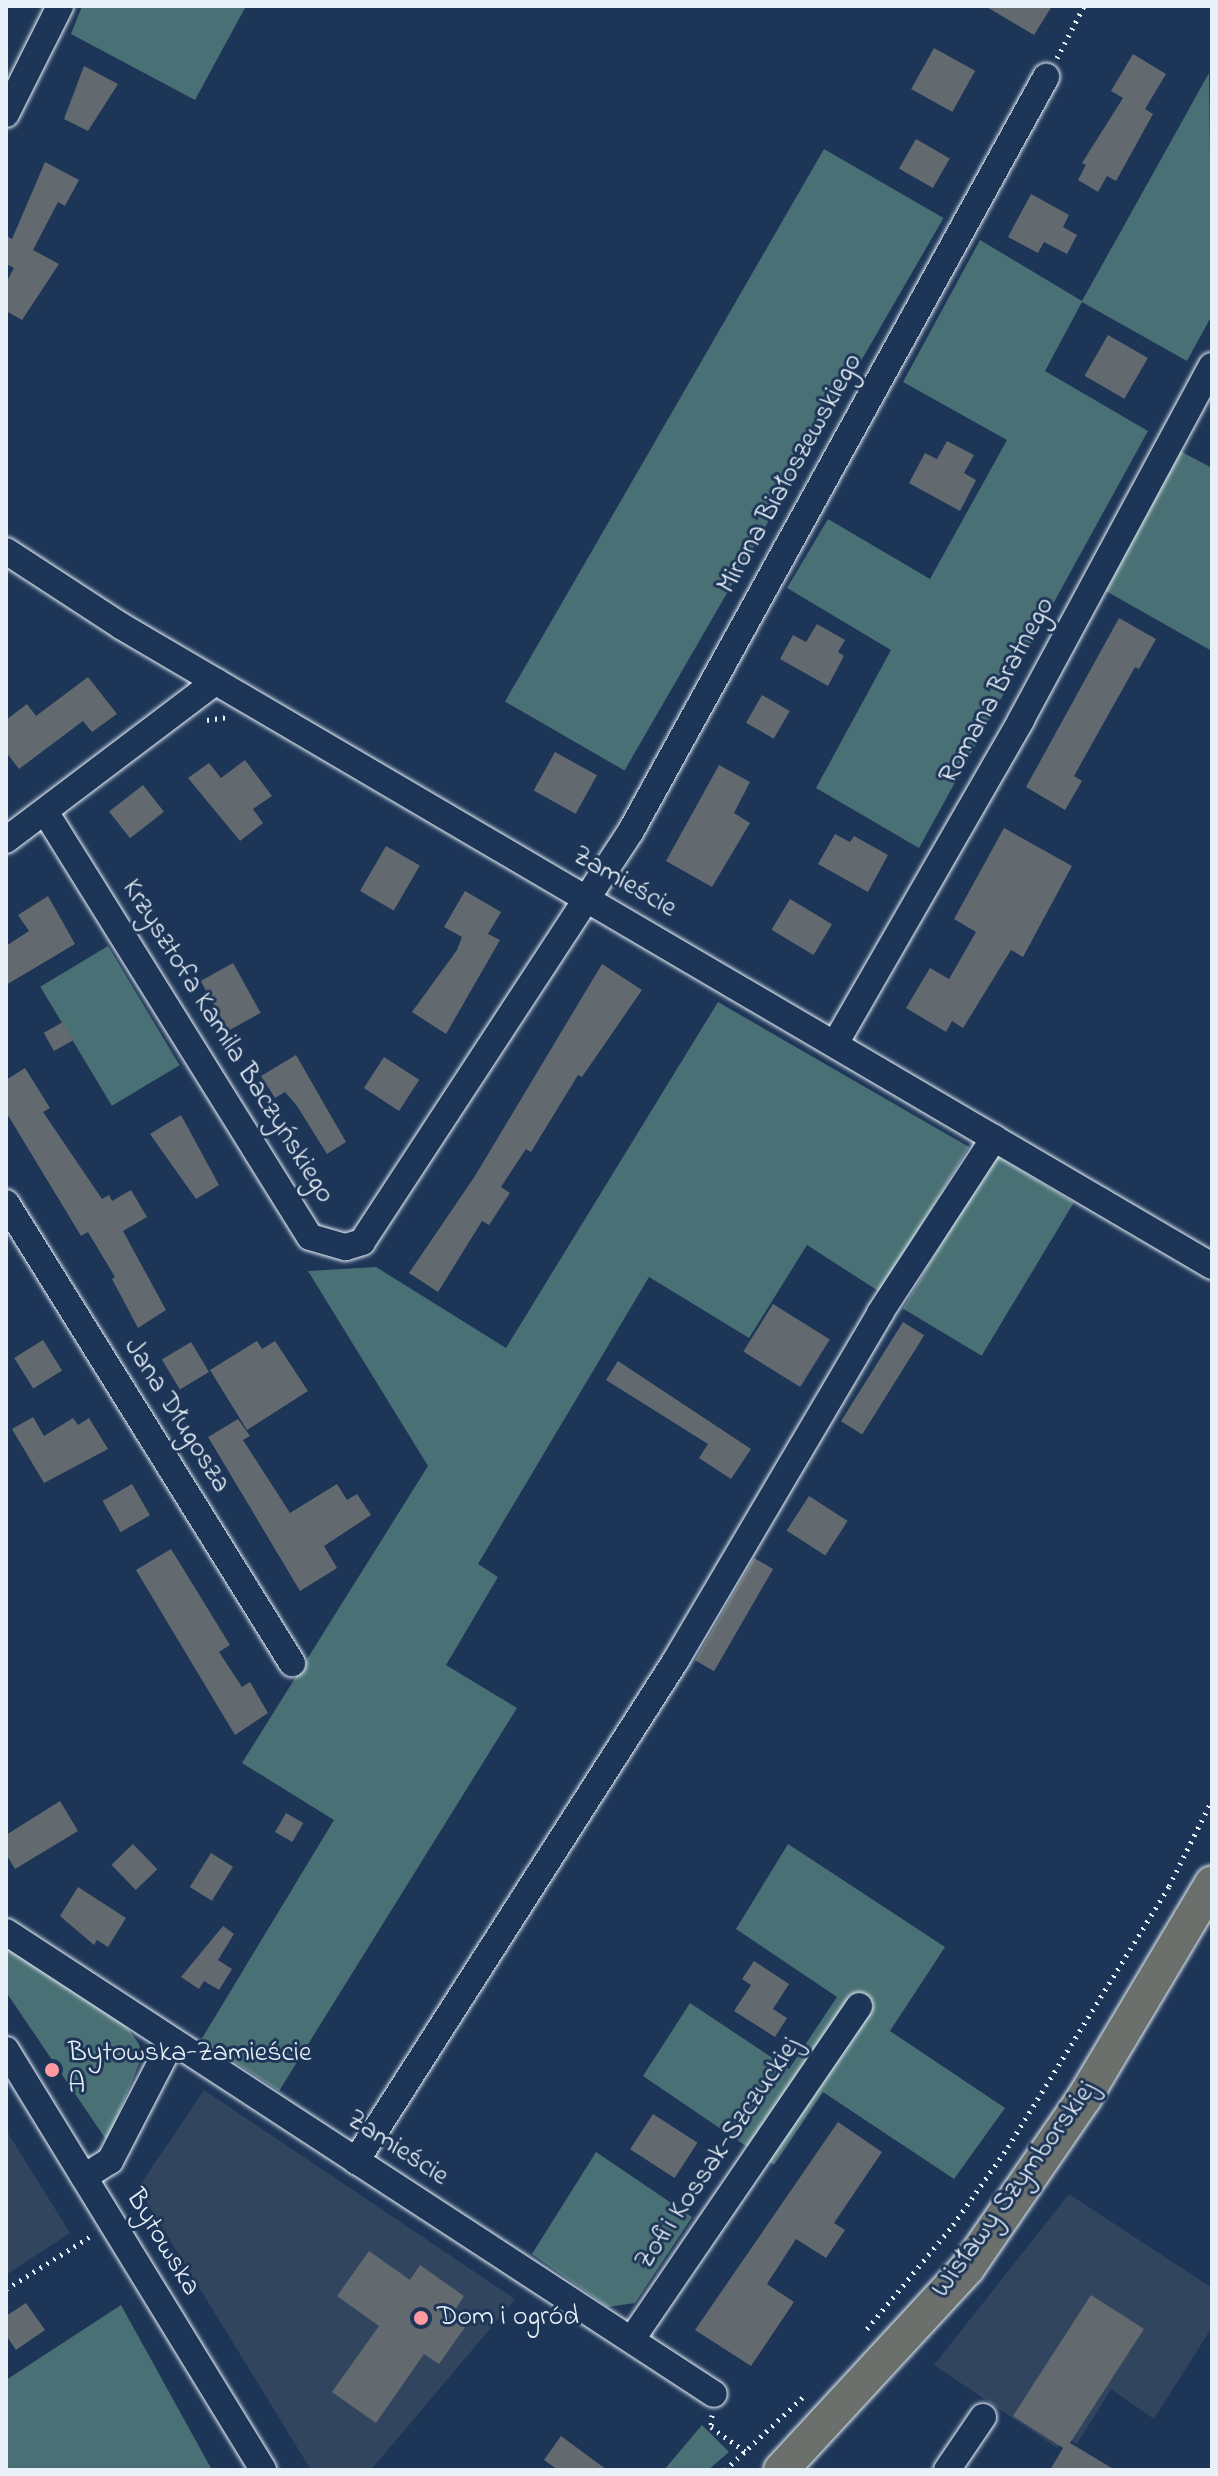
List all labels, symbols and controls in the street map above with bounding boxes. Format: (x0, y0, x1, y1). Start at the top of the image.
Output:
street label: Mirona Białoszewskiego (711, 348, 871, 600)
street label: Romana Bratnego (933, 592, 1063, 790)
street label: Zamieście (566, 840, 682, 926)
street label: Krzysztofa Kamila Baczyńskiego (113, 874, 341, 1210)
street label: Jana Długosza (115, 1333, 237, 1499)
street label: Zofii Kossak-Szczuckiej (629, 2032, 809, 2276)
place label: Bytowska-Zamieście A (68, 2037, 311, 2103)
marker: Bytowska-Zamieście A (43, 2061, 61, 2079)
street label: Wisławy Szymborskiej (925, 2075, 1105, 2305)
street label: Zamieście (340, 2104, 454, 2194)
street label: Bytowska (117, 2184, 207, 2302)
place label: Dom i ogród (437, 2301, 579, 2335)
marker: Dom i ogród (412, 2309, 430, 2327)

